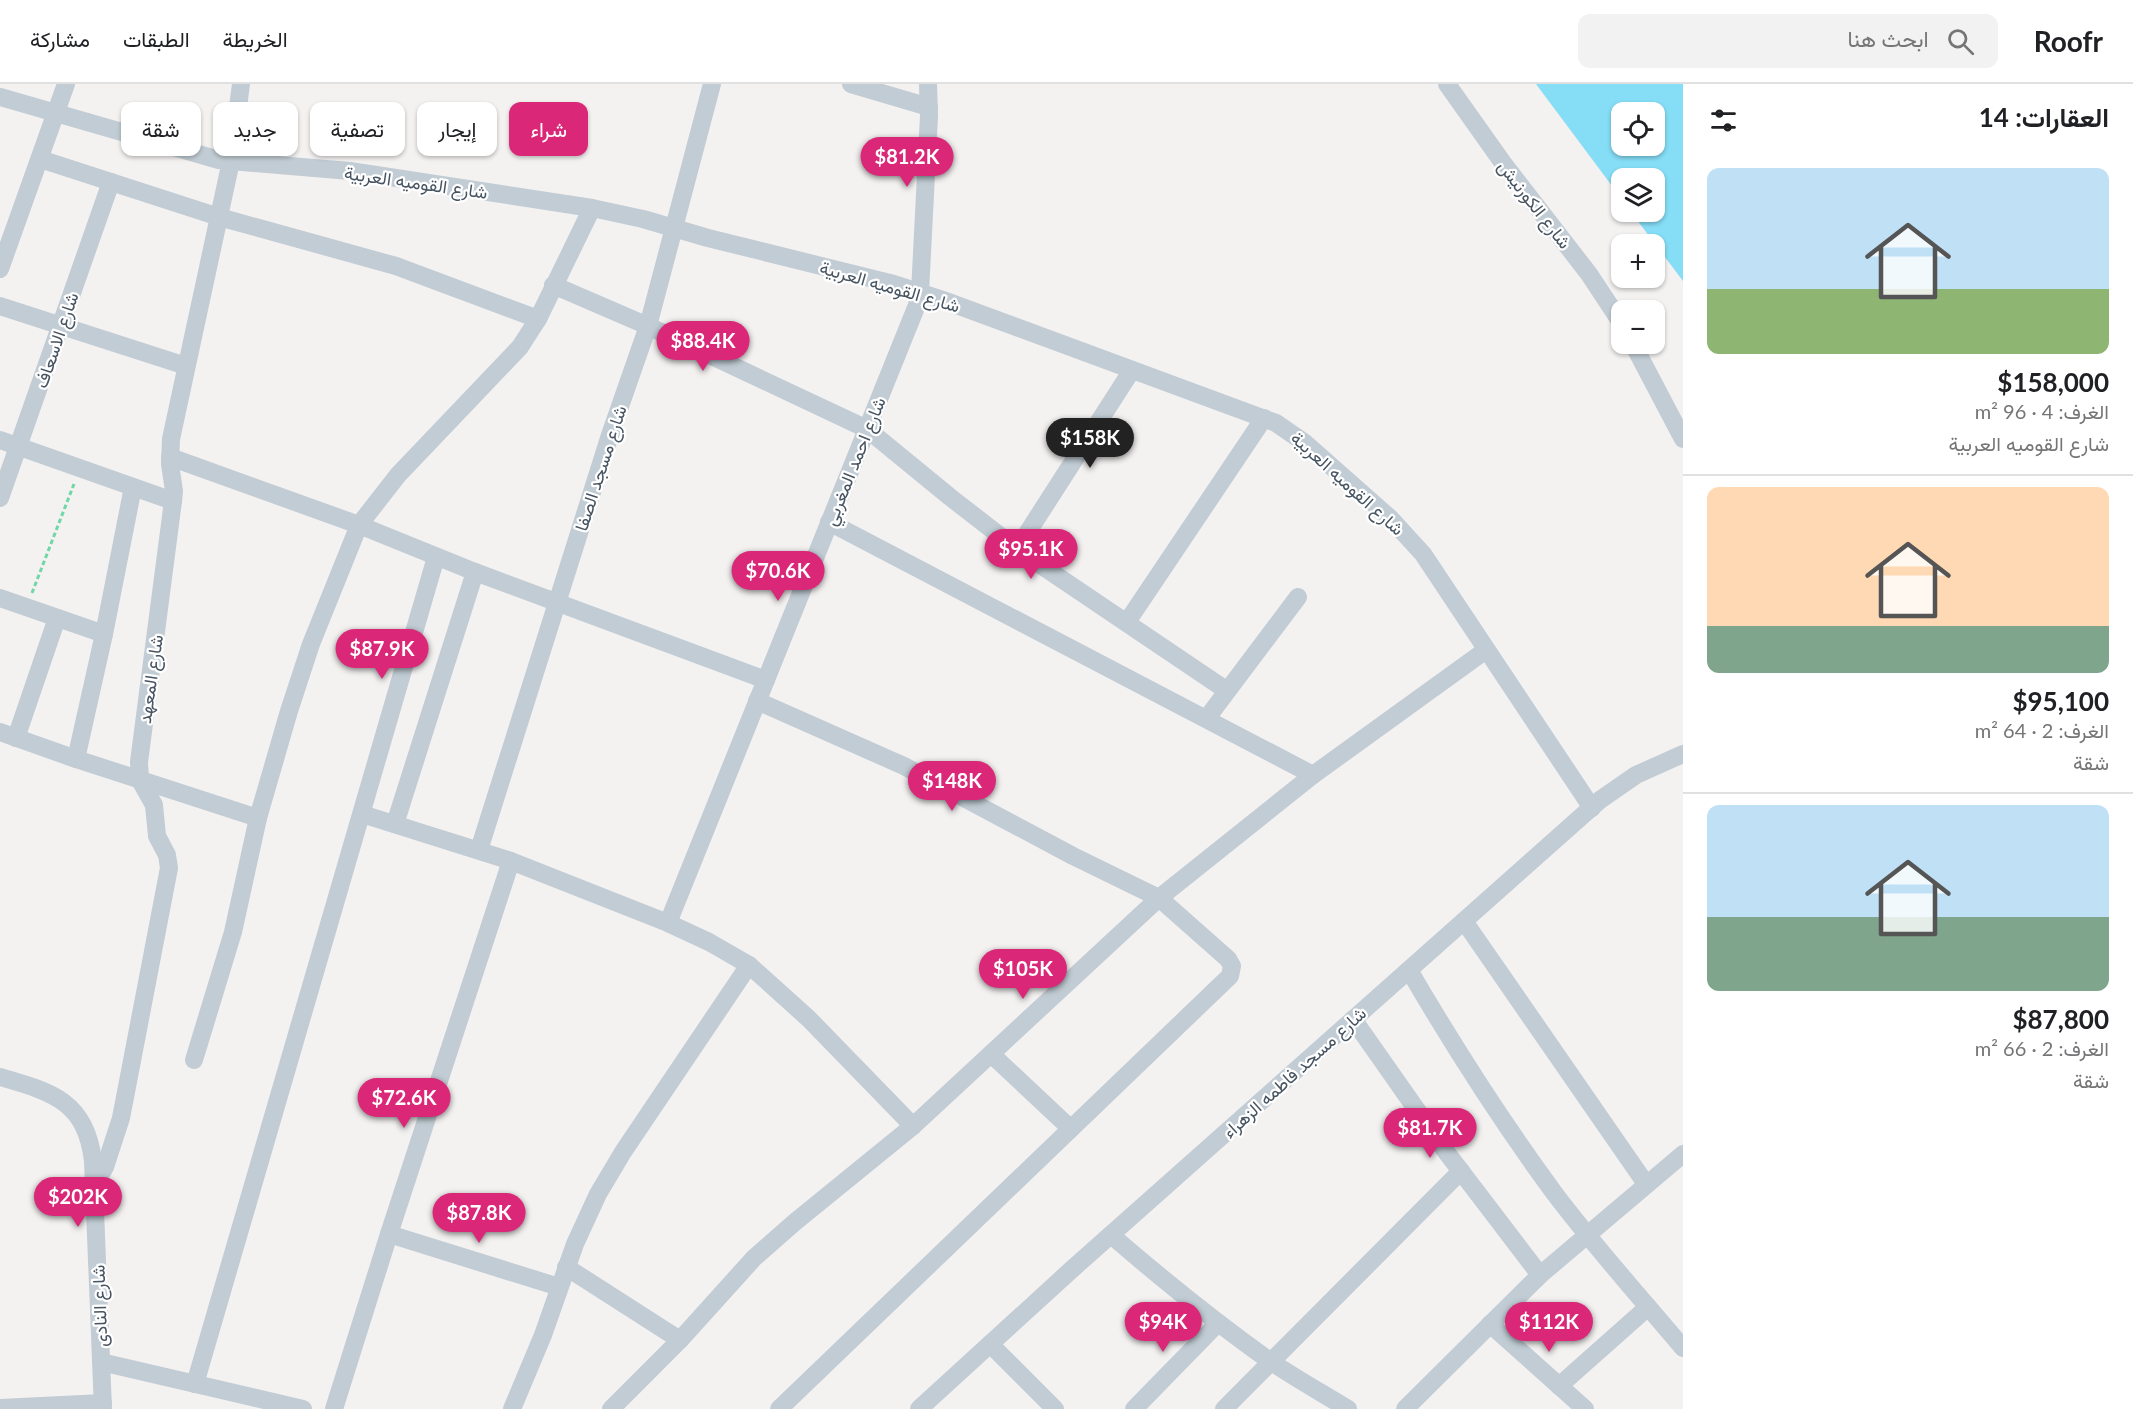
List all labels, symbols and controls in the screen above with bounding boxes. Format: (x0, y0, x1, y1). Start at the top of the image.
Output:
search box (1578, 14, 1998, 68)
text: Roofr (2034, 24, 2103, 58)
text: ابحث هنا (1848, 25, 1929, 52)
icon: search (1944, 25, 1977, 58)
text: مشاركة (30, 26, 90, 51)
text: الطبقات (123, 26, 190, 51)
text: الخريطة (223, 26, 288, 51)
text: العقارات: 14 (1979, 101, 2109, 133)
chip: شقة (121, 102, 201, 156)
chip: جديد (213, 102, 298, 156)
chip: تصفية (310, 102, 405, 156)
chip: إيجار (417, 102, 497, 156)
chip: شراء (509, 102, 588, 156)
map controls (1611, 102, 1665, 354)
button: locate (1611, 102, 1665, 156)
icon: filters (1707, 104, 1740, 137)
pin: $81.2K (858, 137, 956, 188)
text: $81.2K (875, 144, 939, 168)
street label: شارع الكورنيش (1492, 155, 1576, 254)
street label: شارع القوميه العربية (343, 161, 489, 205)
button: layers (1611, 168, 1665, 222)
icon: home (1854, 207, 1962, 315)
button: + (1611, 234, 1665, 288)
street label: شارع القوميه العربية (817, 256, 963, 318)
street label: شارع الاسعاف (29, 289, 85, 392)
button: − (1611, 300, 1665, 354)
pin: $88.4K (654, 321, 752, 372)
text: $88.4K (671, 328, 735, 352)
text: $158,000 (1997, 366, 2109, 398)
street label: شارع احمد المغربي (818, 394, 894, 530)
text: الغرف: 4 · 96 m² (1975, 399, 2109, 423)
street label: شارع مسجد الصفا (569, 403, 633, 534)
pin: $158K (1048, 418, 1132, 469)
text: $158K (1060, 425, 1120, 449)
street label: شارع القوميه العربية (1286, 426, 1409, 541)
text: شارع القوميه العربية (1948, 431, 2109, 455)
icon: home (1854, 526, 1962, 634)
pin: $95.1K (982, 529, 1080, 580)
text: $95.1K (999, 536, 1063, 560)
pin: $70.6K (729, 551, 827, 602)
text: $70.6K (746, 558, 810, 582)
pin: $87.9K (333, 629, 431, 680)
street label: شارع المعهد (133, 633, 169, 725)
text: $87.9K (350, 636, 414, 660)
text: $95,100 (2012, 685, 2109, 717)
text: الغرف: 2 · 64 m² (1975, 718, 2109, 742)
text: شقة (2073, 750, 2109, 774)
pin: $148K (910, 761, 994, 812)
text: $148K (922, 768, 982, 792)
icon: home (1854, 844, 1962, 952)
pin: $105K (981, 949, 1065, 1000)
text: $105K (993, 956, 1053, 980)
street label: شارع مسجد فاطمه الزهراء (1218, 1002, 1372, 1144)
text: $87,800 (2012, 1003, 2109, 1035)
text: الغرف: 2 · 66 m² (1975, 1036, 2109, 1060)
text: شقة (2073, 1068, 2109, 1092)
pin: $72.6K (355, 1078, 453, 1129)
text: $72.6K (372, 1085, 436, 1109)
pin: $81.7K (1381, 1108, 1479, 1159)
text: $81.7K (1398, 1115, 1462, 1139)
pin: $202K (36, 1177, 120, 1228)
text: $202K (48, 1184, 108, 1208)
pin: $87.8K (430, 1193, 528, 1244)
text: $87.8K (447, 1200, 511, 1224)
street label: شارع النادى (87, 1264, 113, 1347)
pin: $94K (1127, 1302, 1199, 1353)
pin: $112K (1507, 1302, 1591, 1353)
text: $94K (1139, 1309, 1187, 1333)
text: $112K (1519, 1309, 1579, 1333)

